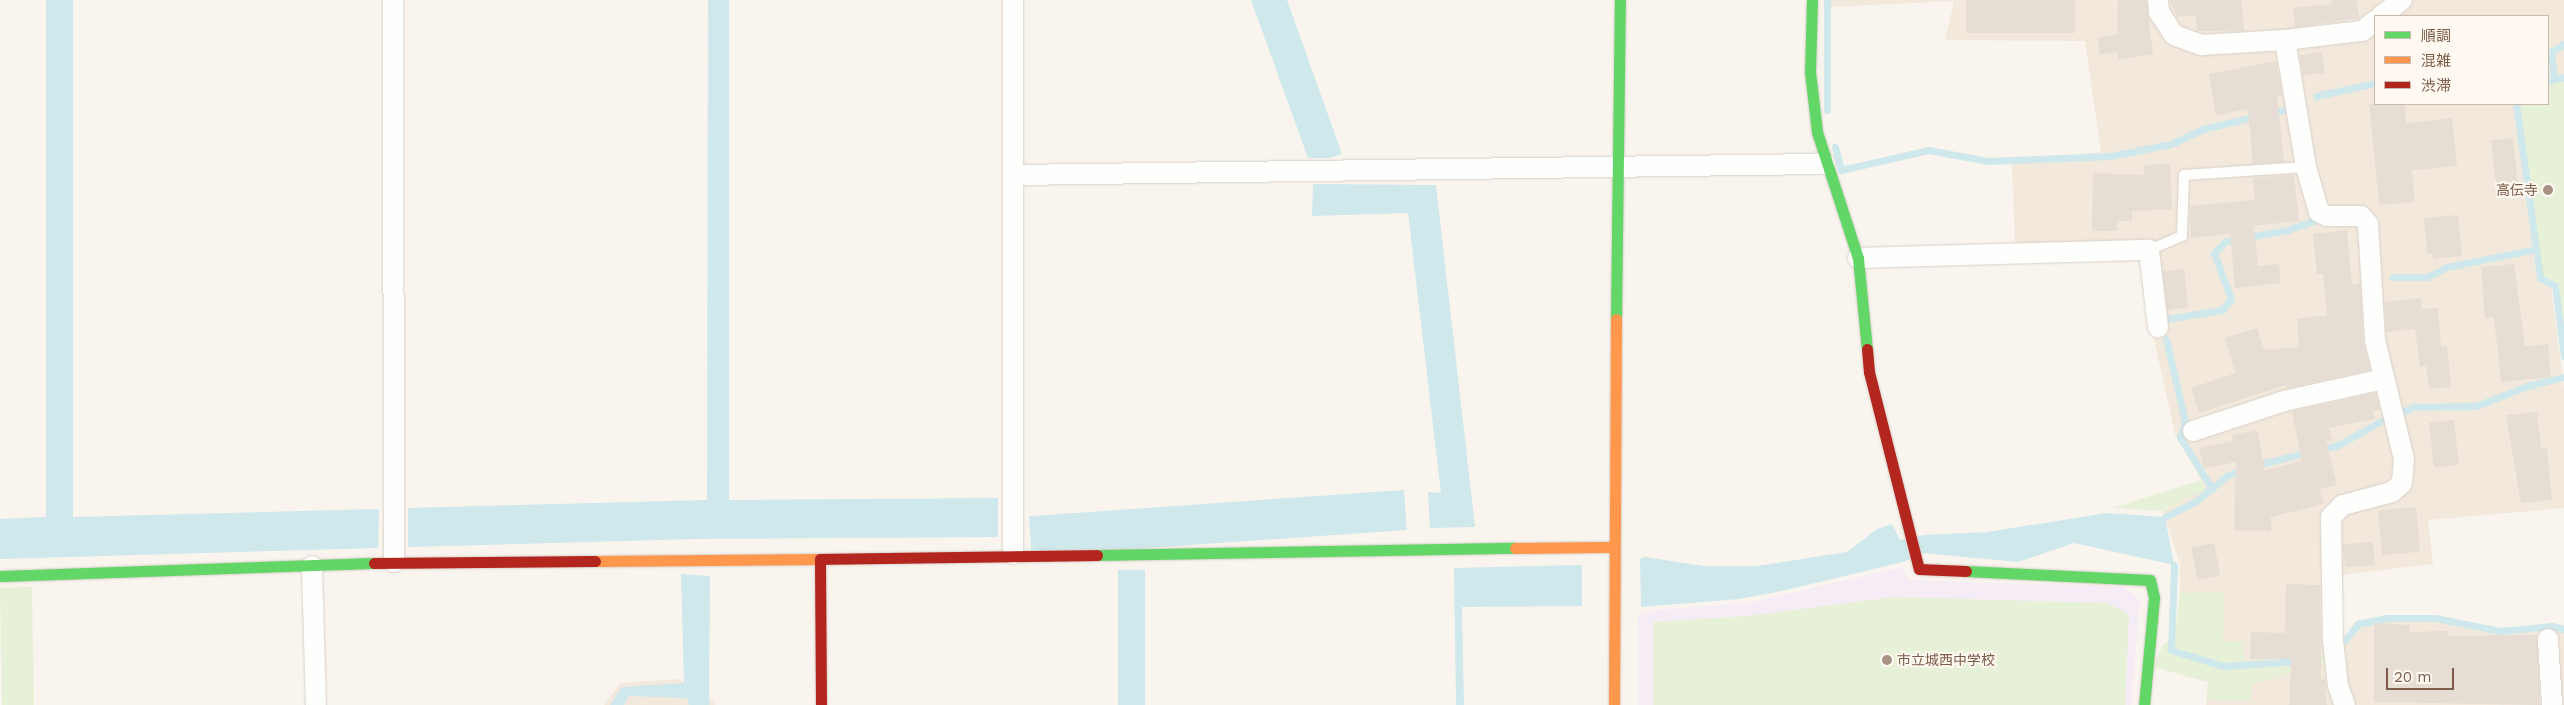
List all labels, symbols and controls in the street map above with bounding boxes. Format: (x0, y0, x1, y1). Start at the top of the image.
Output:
legend (2374, 15, 2549, 105)
text: 順調 (2421, 27, 2451, 45)
text: 混雑 (2421, 52, 2451, 70)
text: 渋滞 (2421, 77, 2451, 95)
place label: 高伝寺 (2496, 182, 2538, 198)
marker: 高伝寺 (2542, 184, 2554, 196)
place label: 市立城西中学校 (1897, 652, 1995, 668)
marker: 市立城西中学校 (1881, 654, 1893, 666)
scale bar (2389, 658, 2456, 690)
text: 20 m (2394, 668, 2432, 686)

